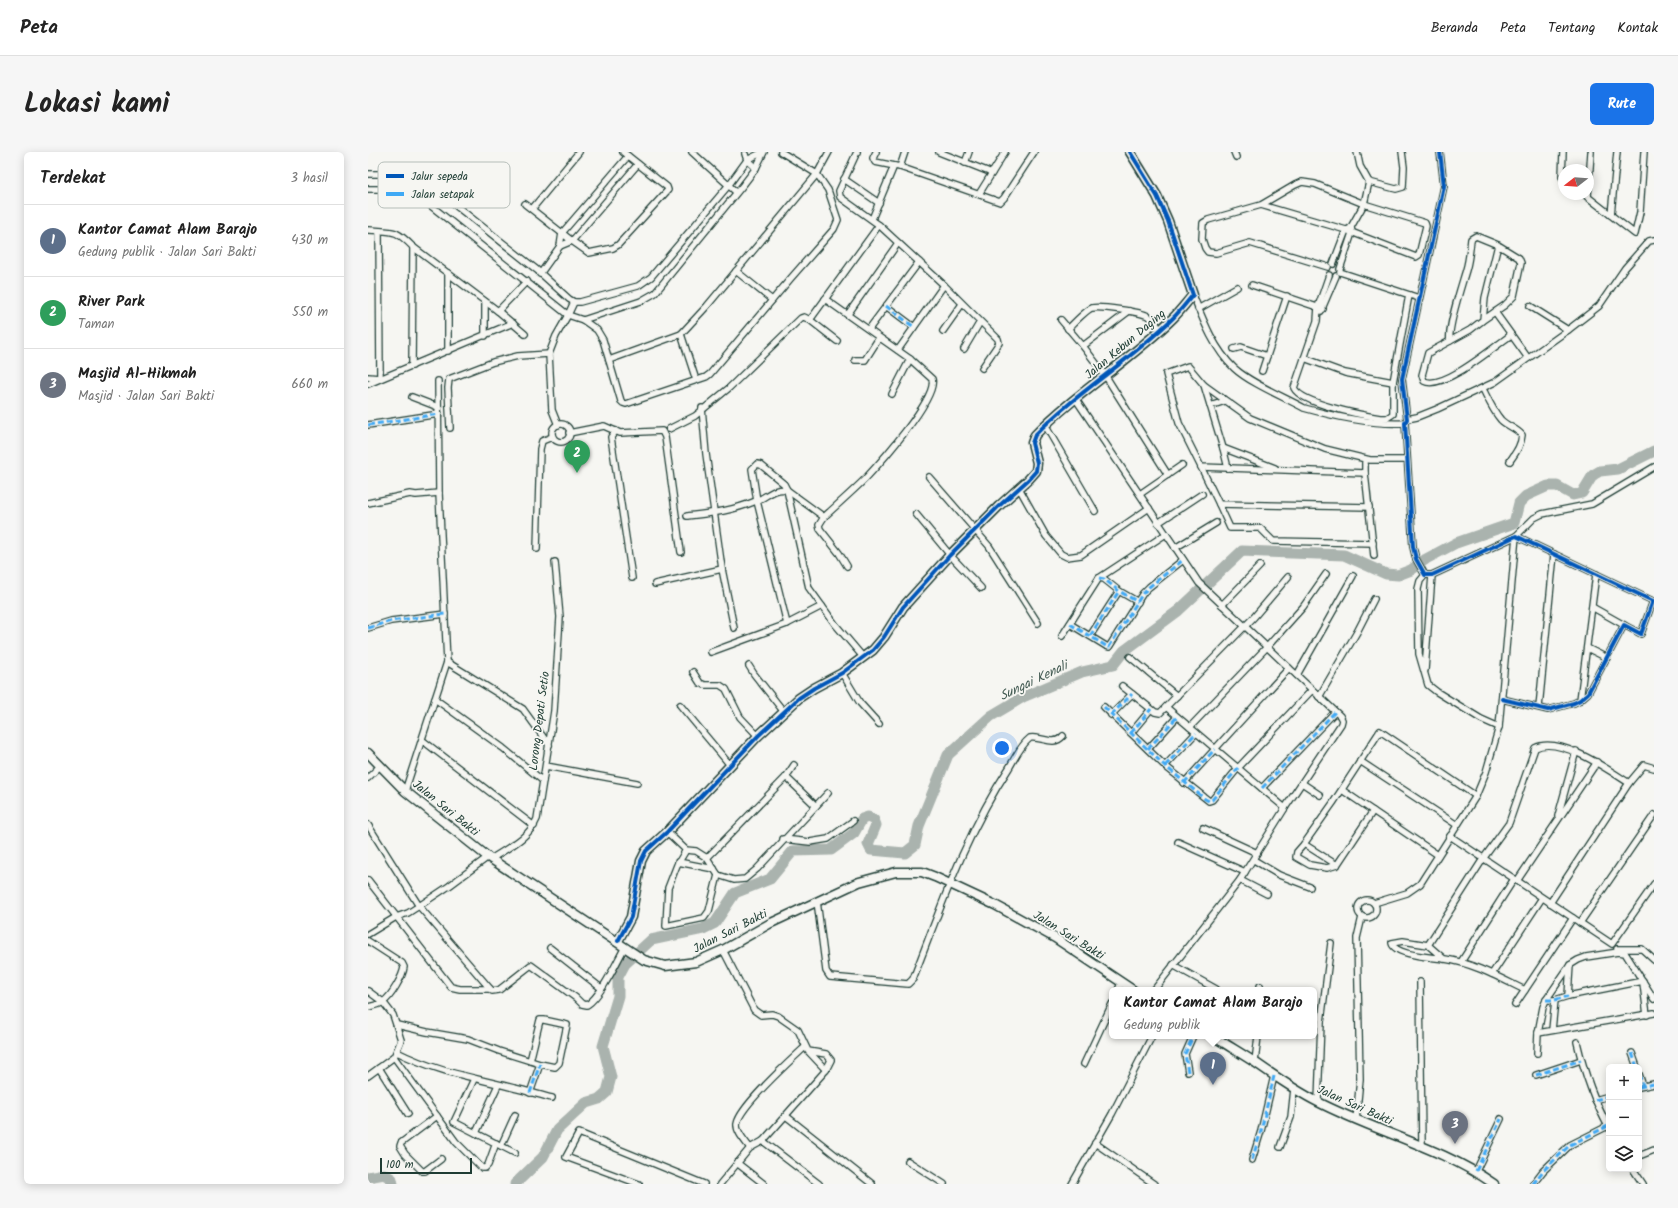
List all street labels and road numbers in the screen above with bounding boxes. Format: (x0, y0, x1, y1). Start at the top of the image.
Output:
street label: Jalan Kebun Daging (1081, 305, 1170, 384)
street label: Lorong Depati Setio (524, 670, 555, 772)
street label: Jalan Sari Bakti (408, 775, 484, 842)
street label: Jalan Sari Bakti (690, 904, 772, 958)
street label: Jalan Sari Bakti (1029, 906, 1109, 966)
street label: Jalan Sari Bakti (1314, 1080, 1397, 1131)

